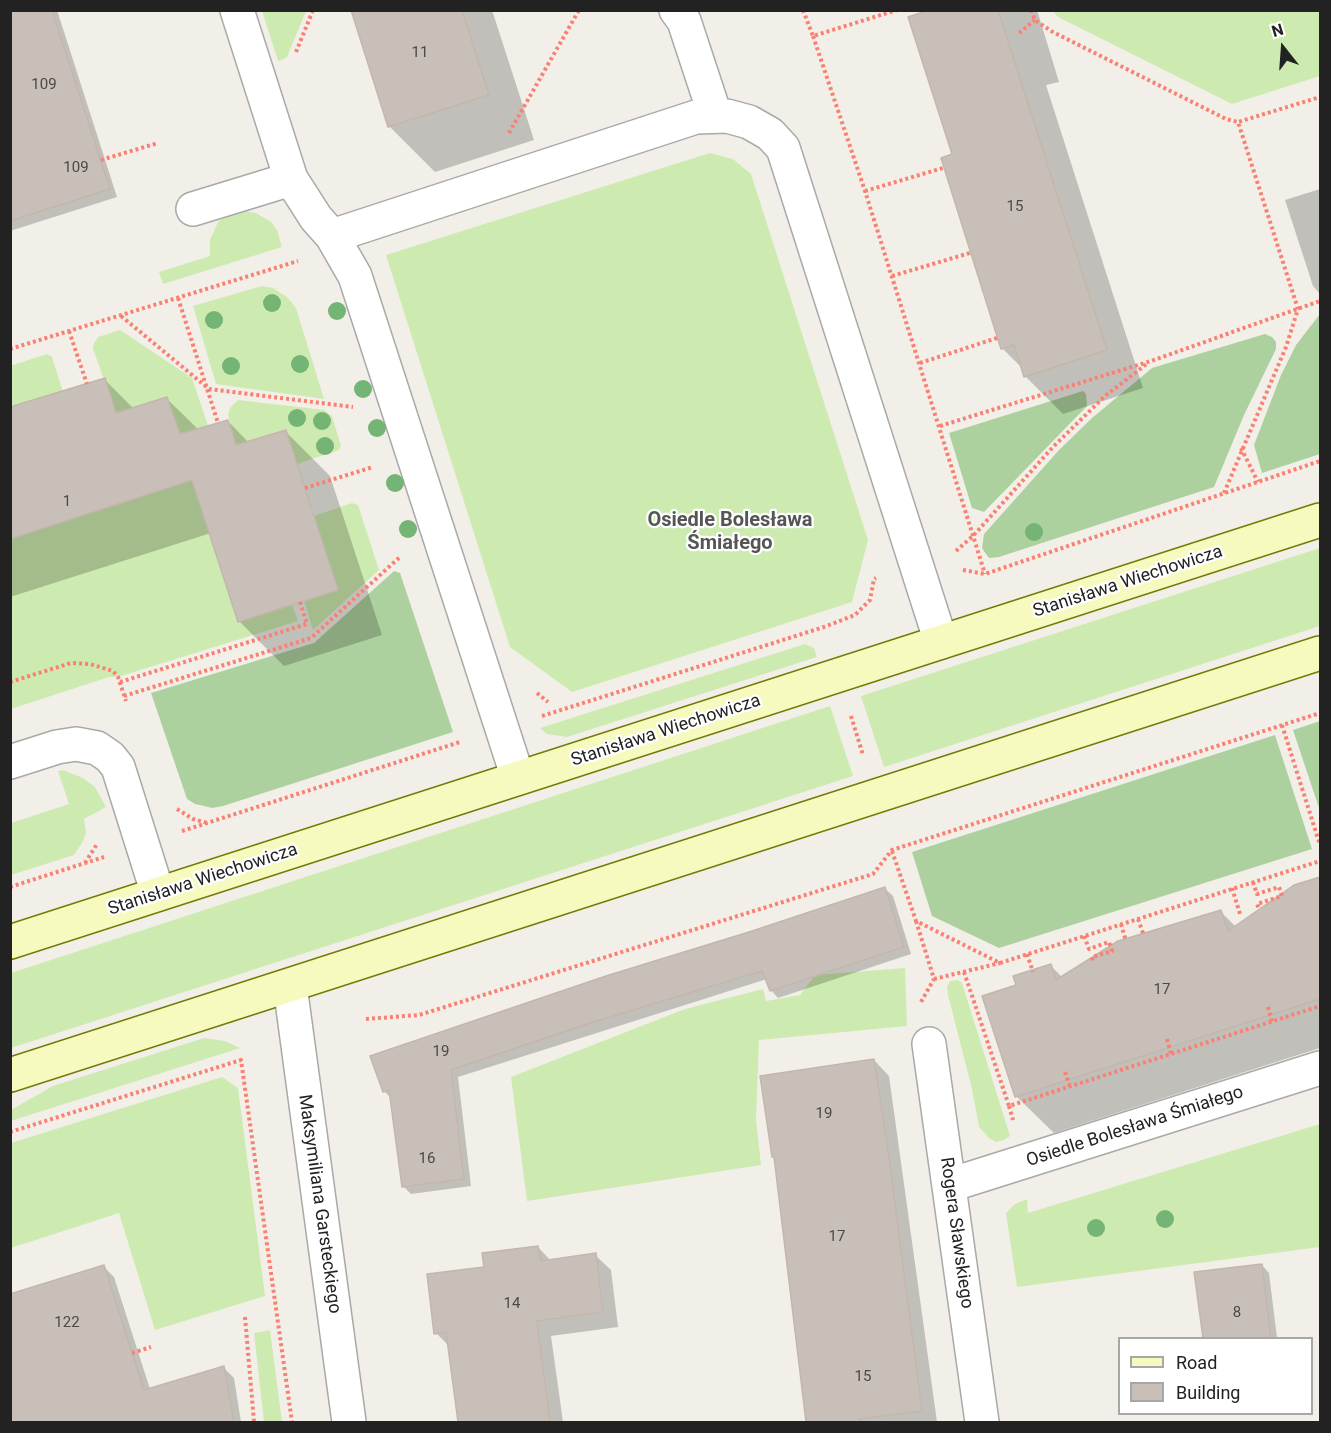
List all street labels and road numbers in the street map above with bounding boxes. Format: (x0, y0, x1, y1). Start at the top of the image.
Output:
street label: Stanisława Wiechowicza (1031, 541, 1225, 623)
street label: Stanisława Wiechowicza (569, 690, 763, 772)
street label: Stanisława Wiechowicza (106, 839, 300, 921)
street label: Osiedle Bolesława Śmiałego (1024, 1082, 1246, 1172)
street label: Maksymiliana Garsteckiego (293, 1093, 345, 1315)
street label: Rogera Sławskiego (935, 1156, 977, 1310)

